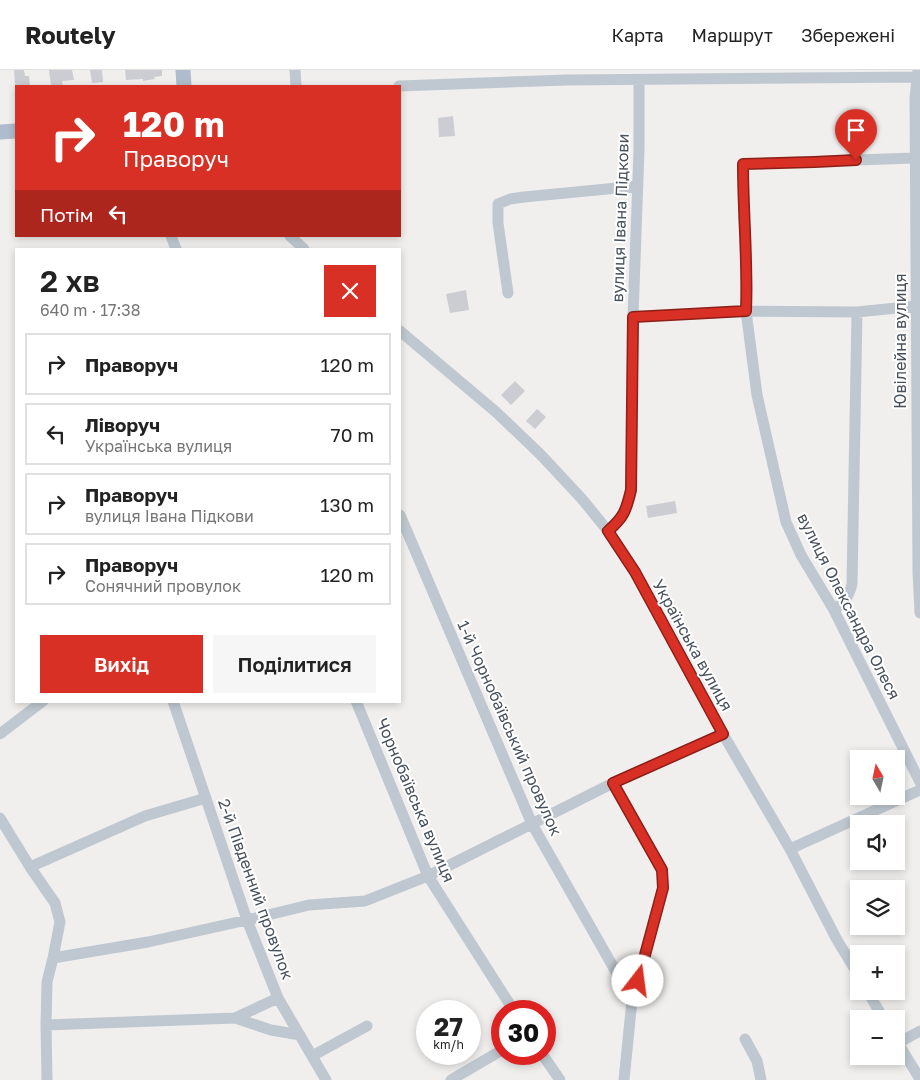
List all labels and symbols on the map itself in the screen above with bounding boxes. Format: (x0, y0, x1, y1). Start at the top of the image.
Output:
pin (835, 109, 877, 160)
street label: вулиця Івана Підкови (607, 133, 633, 303)
street label: Ювілейна вулиця (890, 273, 910, 409)
street label: вулиця Олександра Олеся (793, 509, 905, 703)
street label: Українська вулиця (649, 576, 737, 714)
street label: 1-й Чорнобаївський провулок (453, 617, 567, 839)
street label: Чорнобаївська вулиця (372, 715, 460, 885)
north arrow (850, 750, 905, 805)
street label: 2-й Південний провулок (214, 796, 298, 982)
position arrow (611, 954, 663, 1006)
speed limit sign: 30 (491, 1000, 556, 1065)

